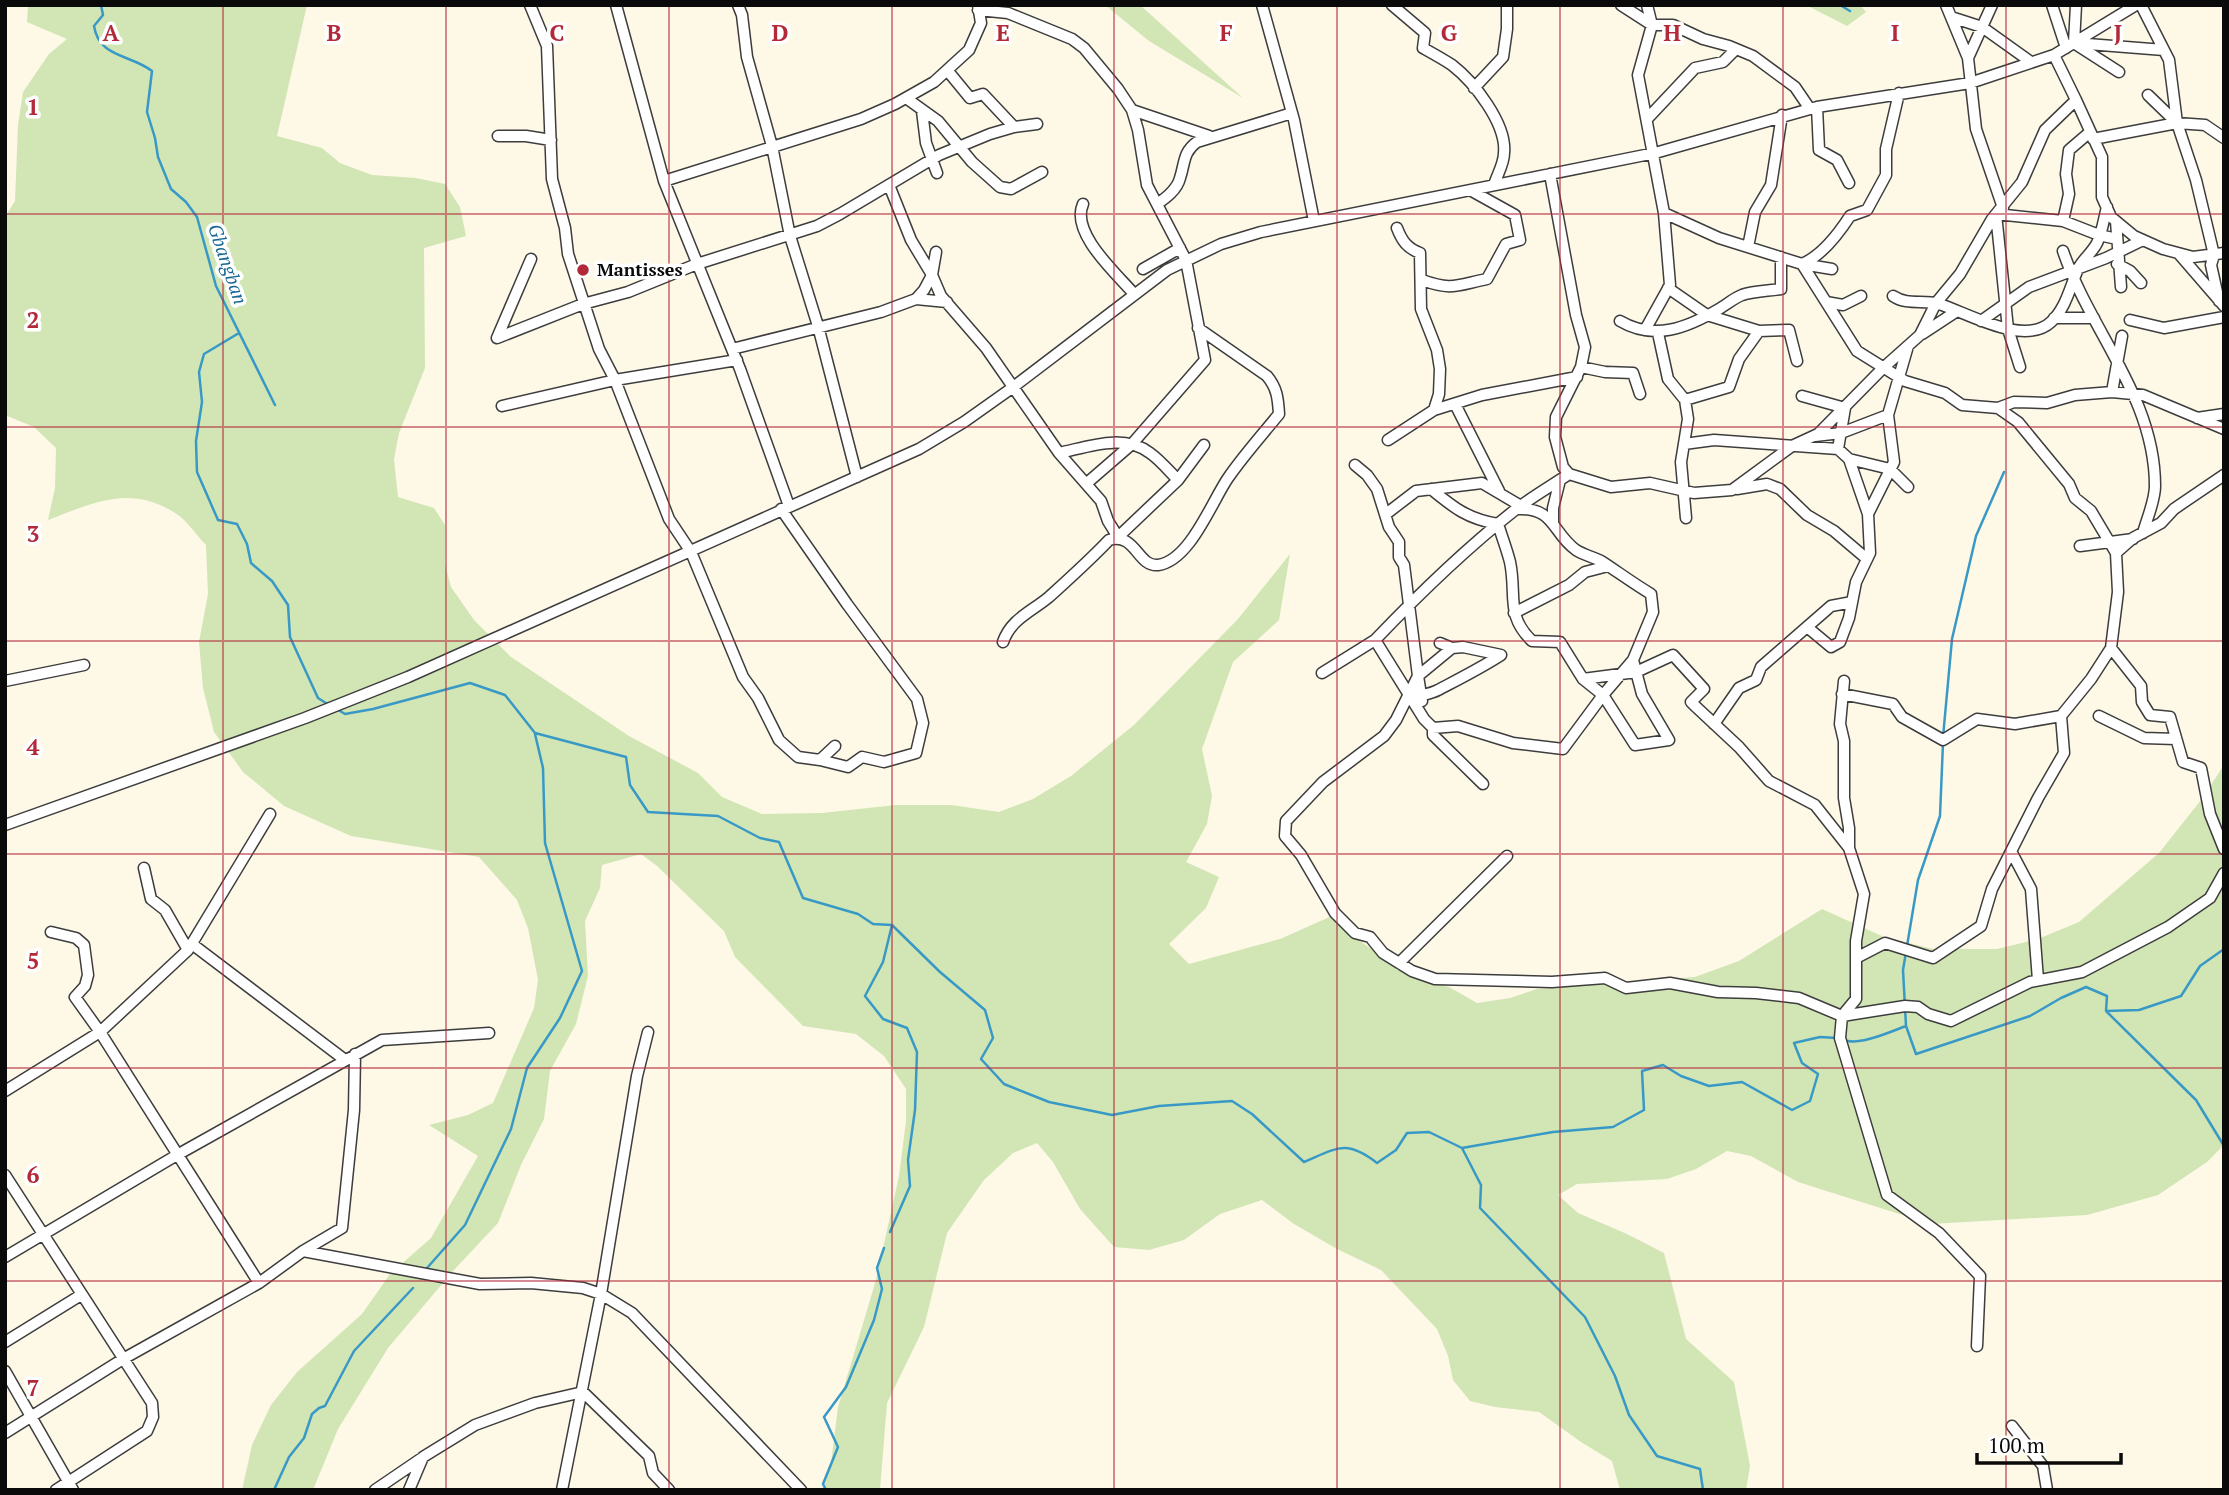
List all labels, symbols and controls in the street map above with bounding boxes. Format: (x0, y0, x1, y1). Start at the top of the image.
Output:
text: A (103, 17, 120, 48)
text: B (327, 17, 342, 48)
text: C (550, 17, 565, 48)
text: D (772, 17, 789, 48)
text: E (996, 17, 1010, 48)
text: F (1219, 17, 1233, 48)
text: G (1441, 17, 1458, 48)
text: H (1663, 17, 1681, 48)
text: I (1891, 17, 1899, 48)
text: J (2114, 17, 2122, 48)
text: 1 (27, 91, 40, 122)
water label: Gbangban (203, 220, 254, 307)
place label: Mantisses (597, 257, 683, 281)
marker: Mantisses (575, 262, 591, 278)
text: 2 (27, 304, 40, 335)
text: 3 (27, 518, 40, 549)
text: 4 (27, 731, 40, 762)
text: 5 (27, 945, 40, 976)
text: 6 (27, 1159, 40, 1190)
text: 7 (27, 1372, 40, 1403)
scale bar (1977, 1422, 2120, 1466)
text: 100 m (1988, 1431, 2045, 1459)

